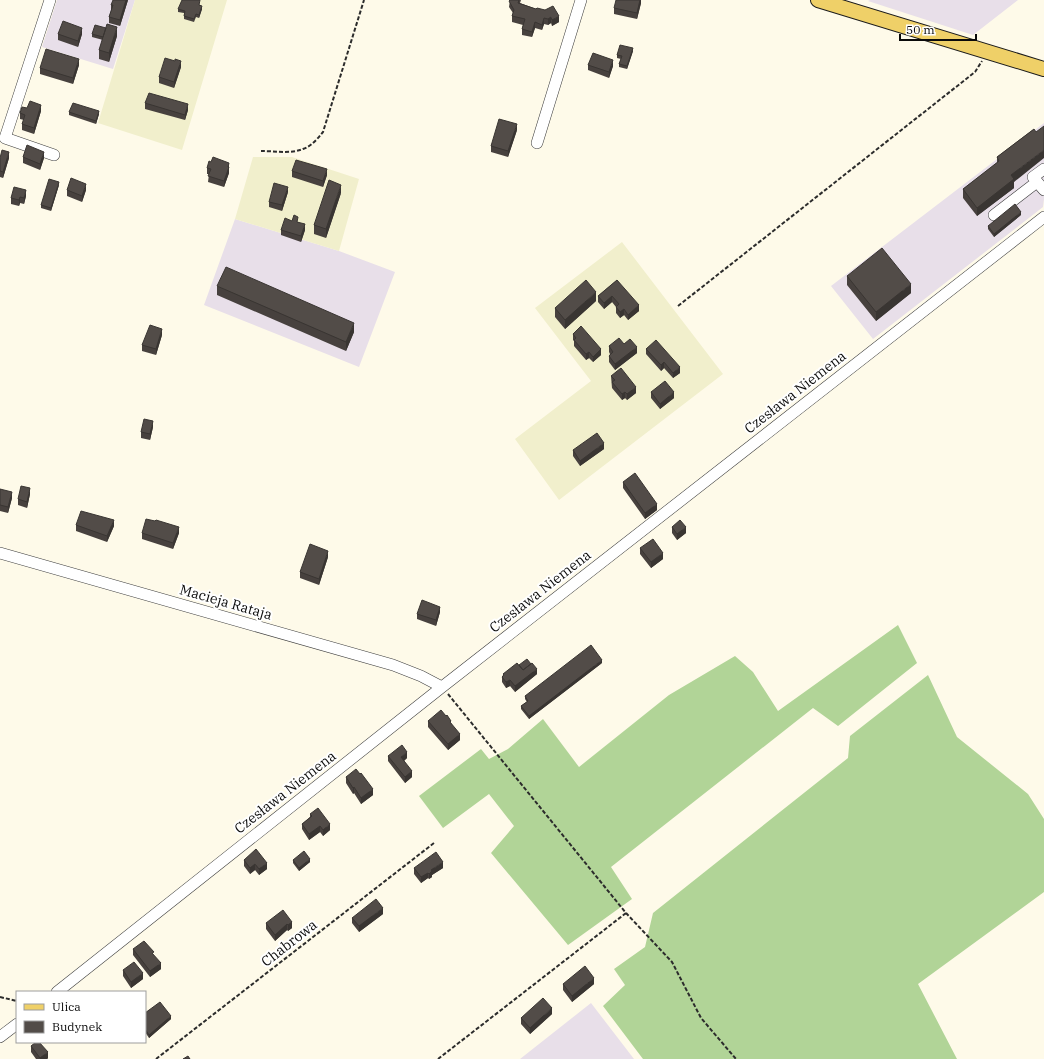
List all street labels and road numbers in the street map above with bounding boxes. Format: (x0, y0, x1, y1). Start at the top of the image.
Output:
street label: Czesława Niemena (741, 346, 850, 437)
street label: Czesława Niemena (486, 545, 595, 636)
street label: Macieja Rataja (178, 580, 275, 624)
street label: Czesława Niemena (231, 746, 340, 837)
street label: Chabrowa (257, 915, 321, 970)

